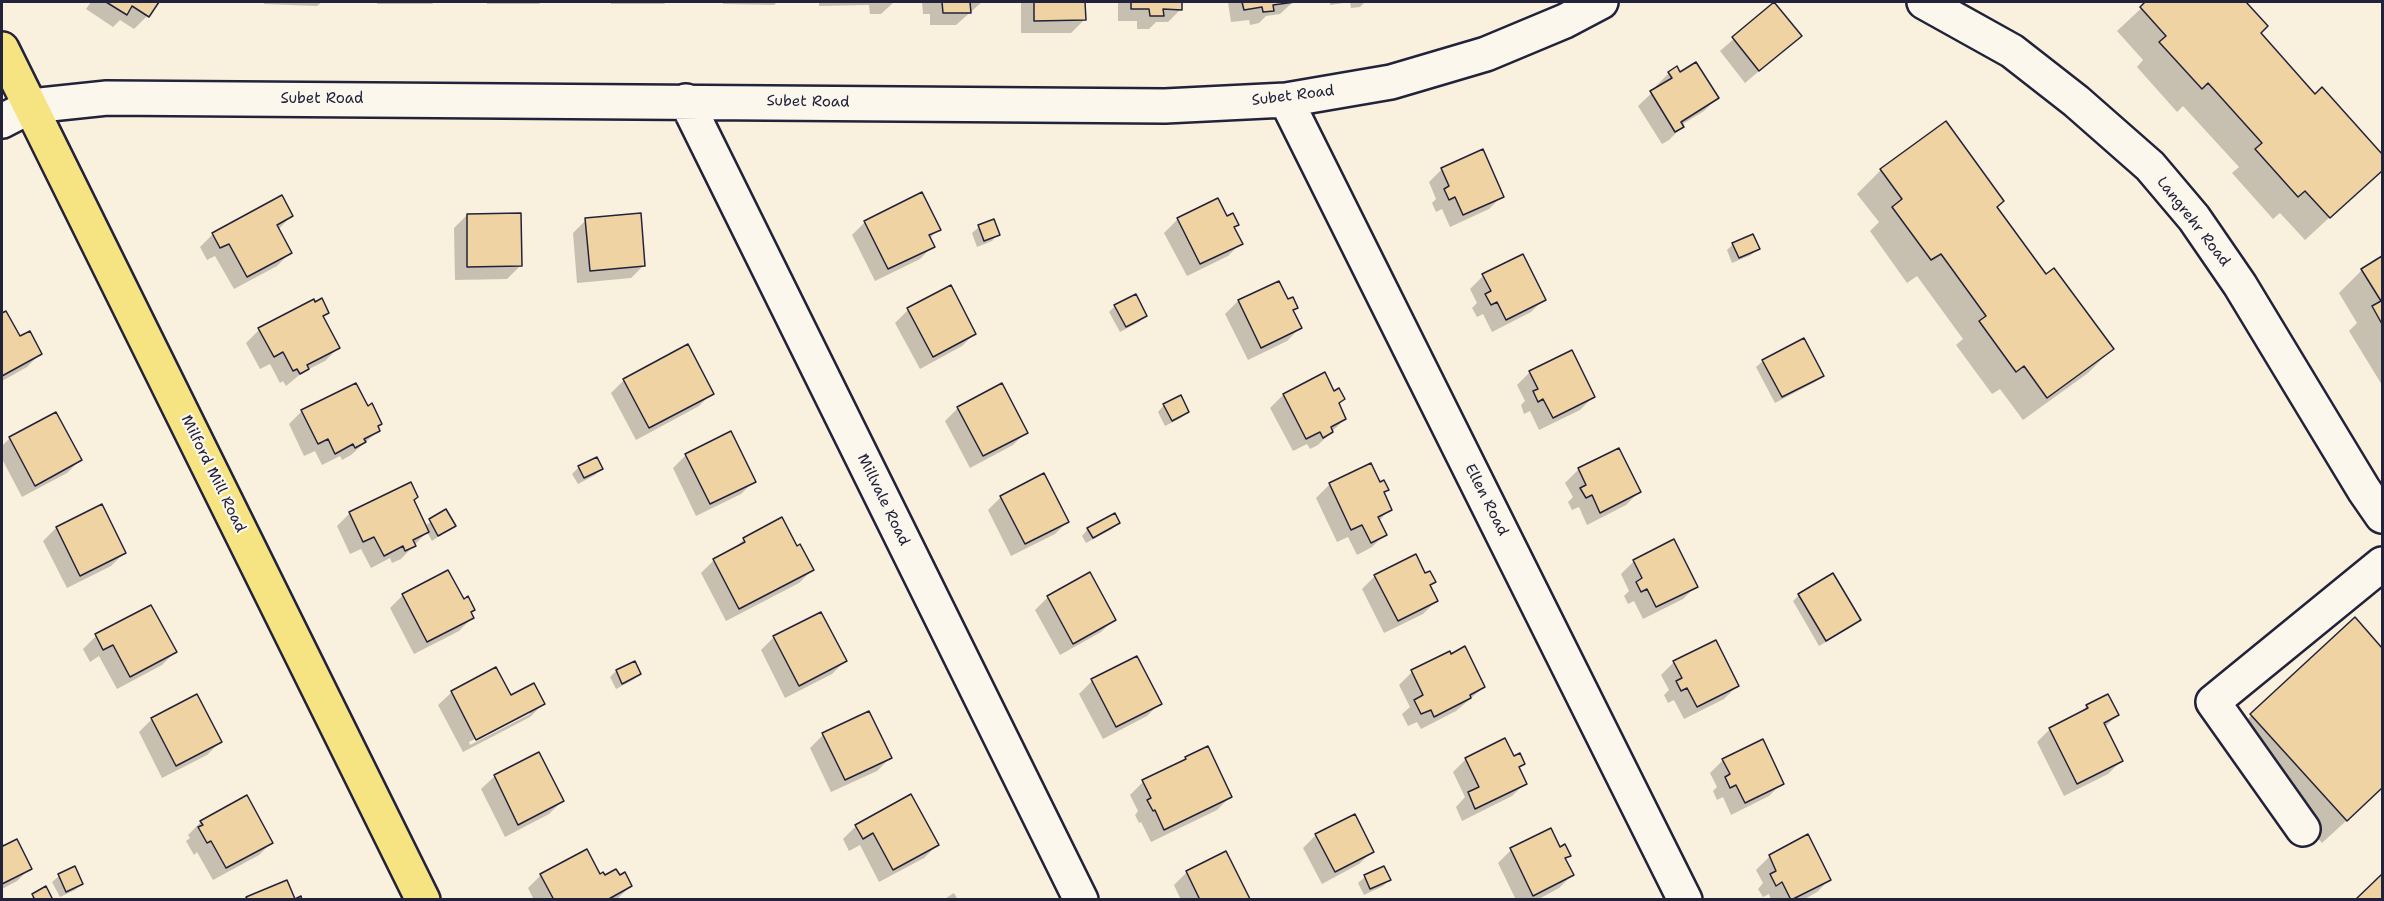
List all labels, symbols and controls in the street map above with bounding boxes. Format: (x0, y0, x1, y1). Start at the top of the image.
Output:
street label: Subet Road (1251, 82, 1335, 110)
street label: Subet Road (280, 90, 364, 108)
street label: Subet Road (766, 92, 850, 112)
street label: Langrehr Road (2152, 174, 2234, 270)
street label: Milford Mill Road (177, 412, 249, 536)
street label: Millvale Road (853, 451, 913, 549)
street label: Ellen Road (1460, 461, 1512, 539)

